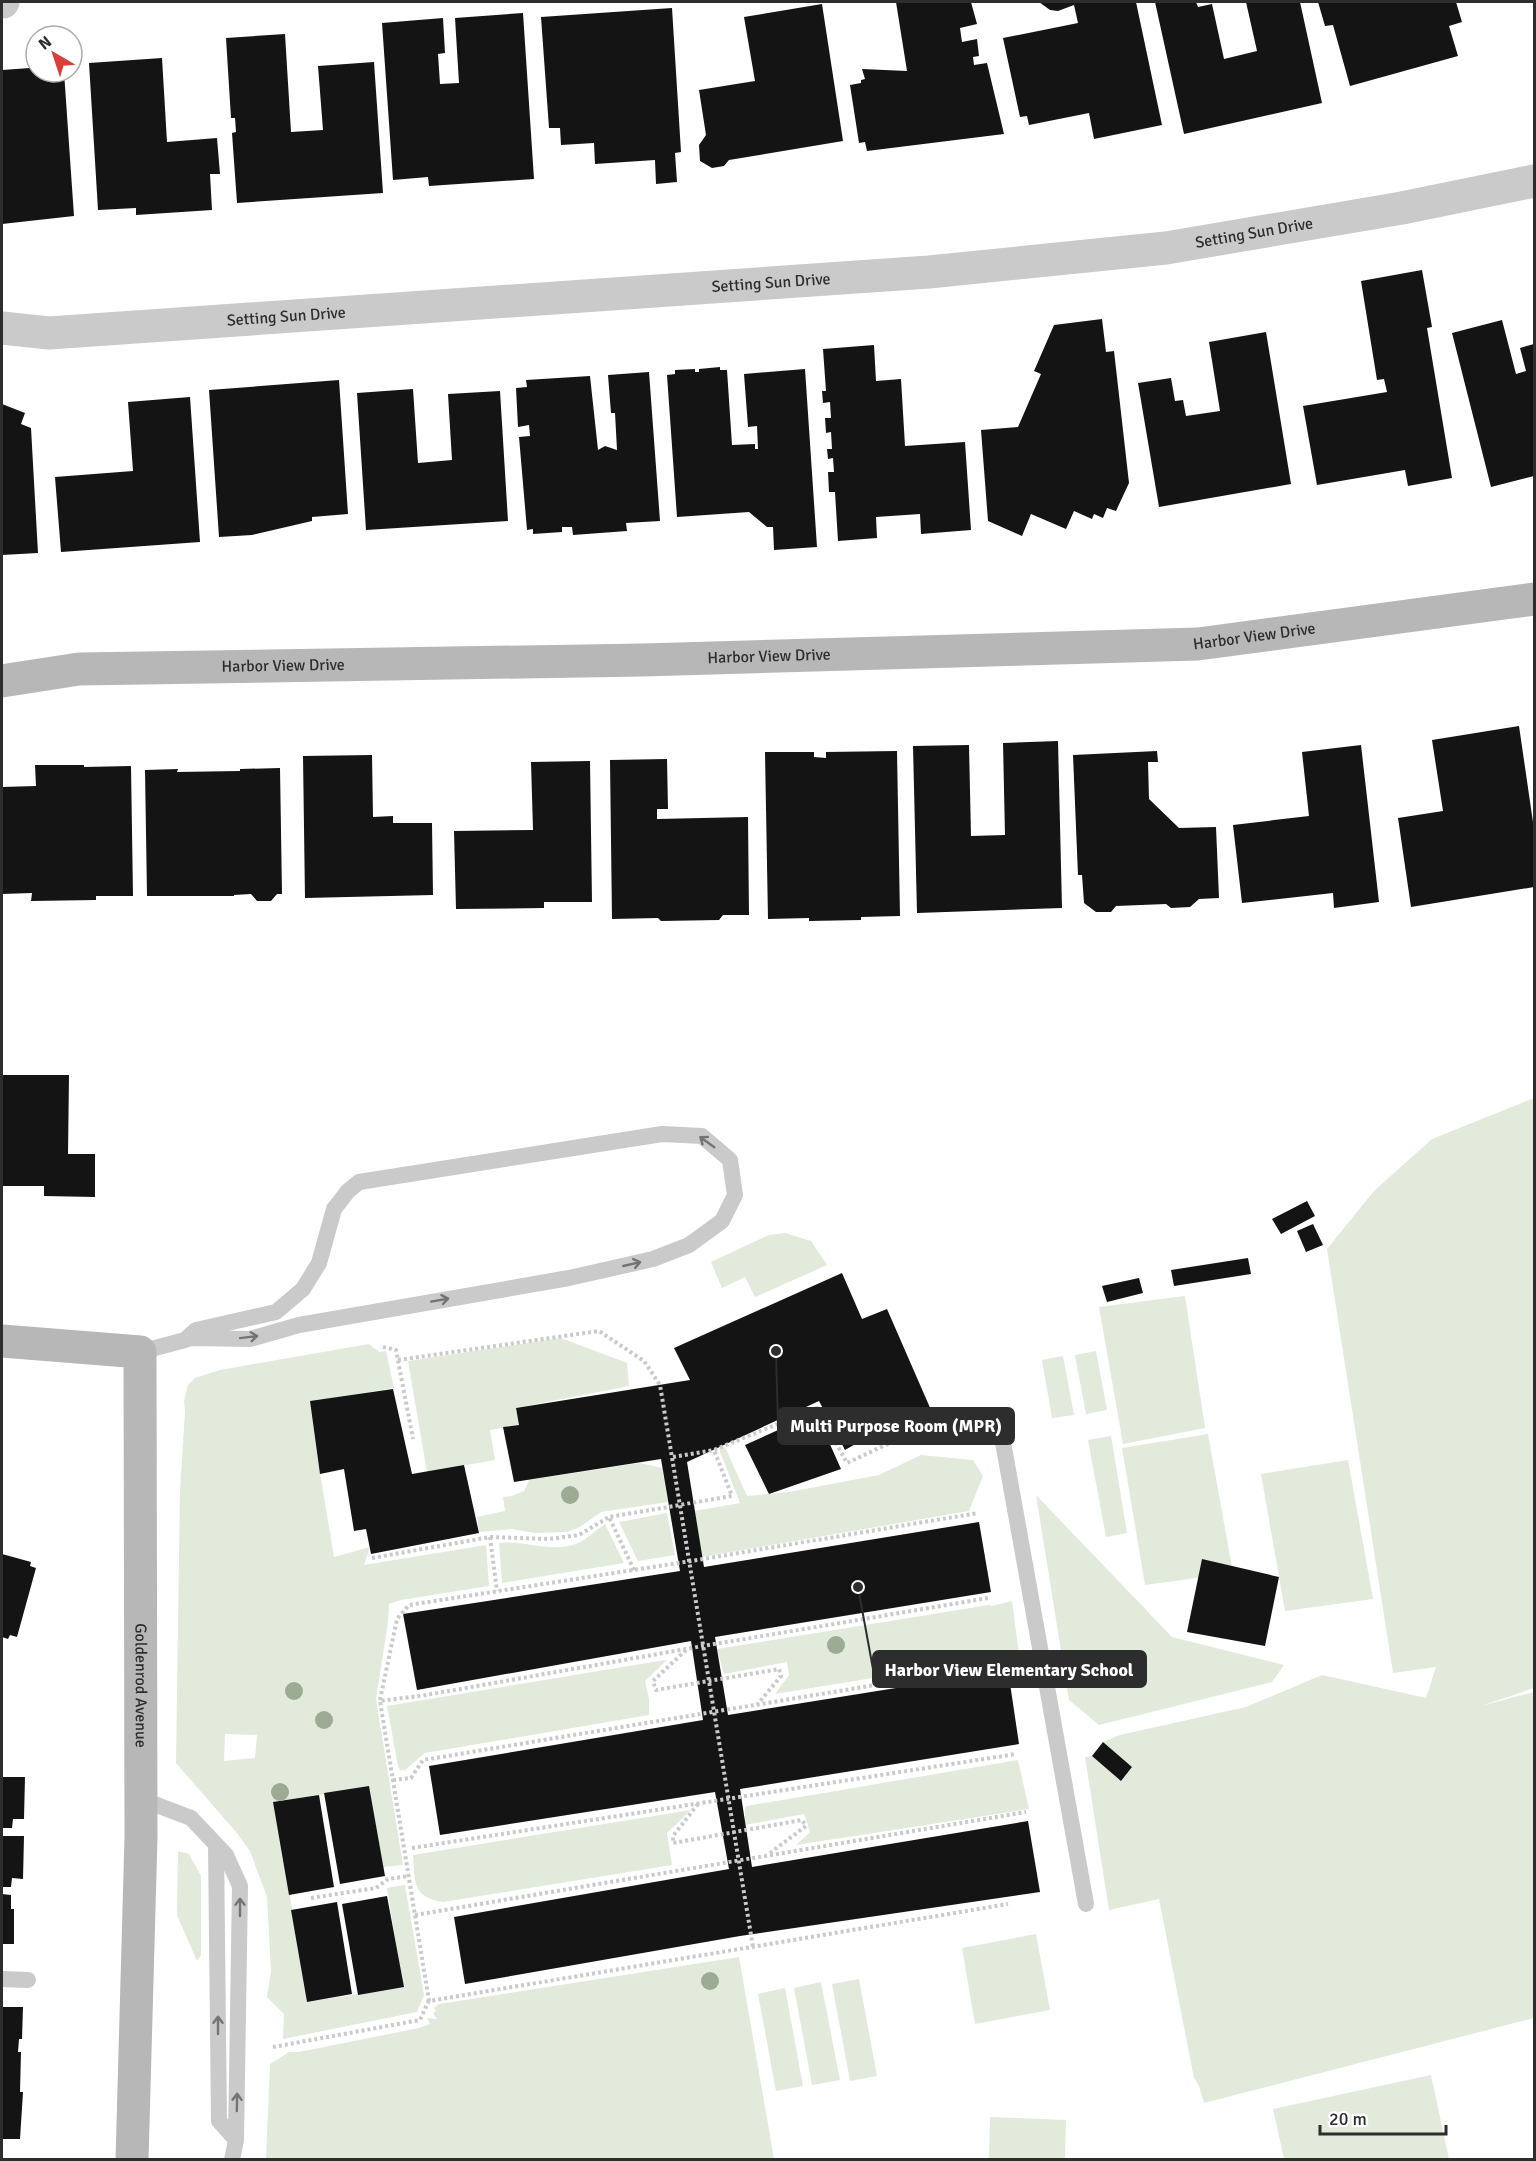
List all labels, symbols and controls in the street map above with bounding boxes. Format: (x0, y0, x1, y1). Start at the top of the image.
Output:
north arrow (24, 24, 84, 84)
text: N (35, 32, 56, 54)
street label: Setting Sun Drive (1194, 213, 1315, 253)
street label: Setting Sun Drive (711, 269, 831, 297)
street label: Setting Sun Drive (226, 302, 346, 331)
street label: Harbor View Drive (1192, 618, 1317, 655)
street label: Harbor View Drive (707, 645, 831, 668)
street label: Harbor View Drive (221, 655, 345, 677)
one-way arrow (699, 1136, 715, 1149)
one-way arrow (622, 1257, 641, 1269)
one-way arrow (430, 1294, 449, 1305)
one-way arrow (239, 1331, 258, 1342)
callout: Multi Purpose Room (MPR) (778, 1408, 1014, 1444)
text: Multi Purpose Room (MPR) (790, 1415, 1002, 1437)
street label: Goldenrod Avenue (131, 1623, 151, 1748)
callout: Harbor View Elementary School (873, 1651, 1146, 1687)
text: Harbor View Elementary School (885, 1659, 1134, 1681)
one-way arrow (234, 1897, 246, 1917)
one-way arrow (212, 2016, 224, 2036)
one-way arrow (231, 2092, 243, 2112)
scale bar (1320, 2098, 1446, 2136)
text: 20 m (1329, 2108, 1367, 2130)

